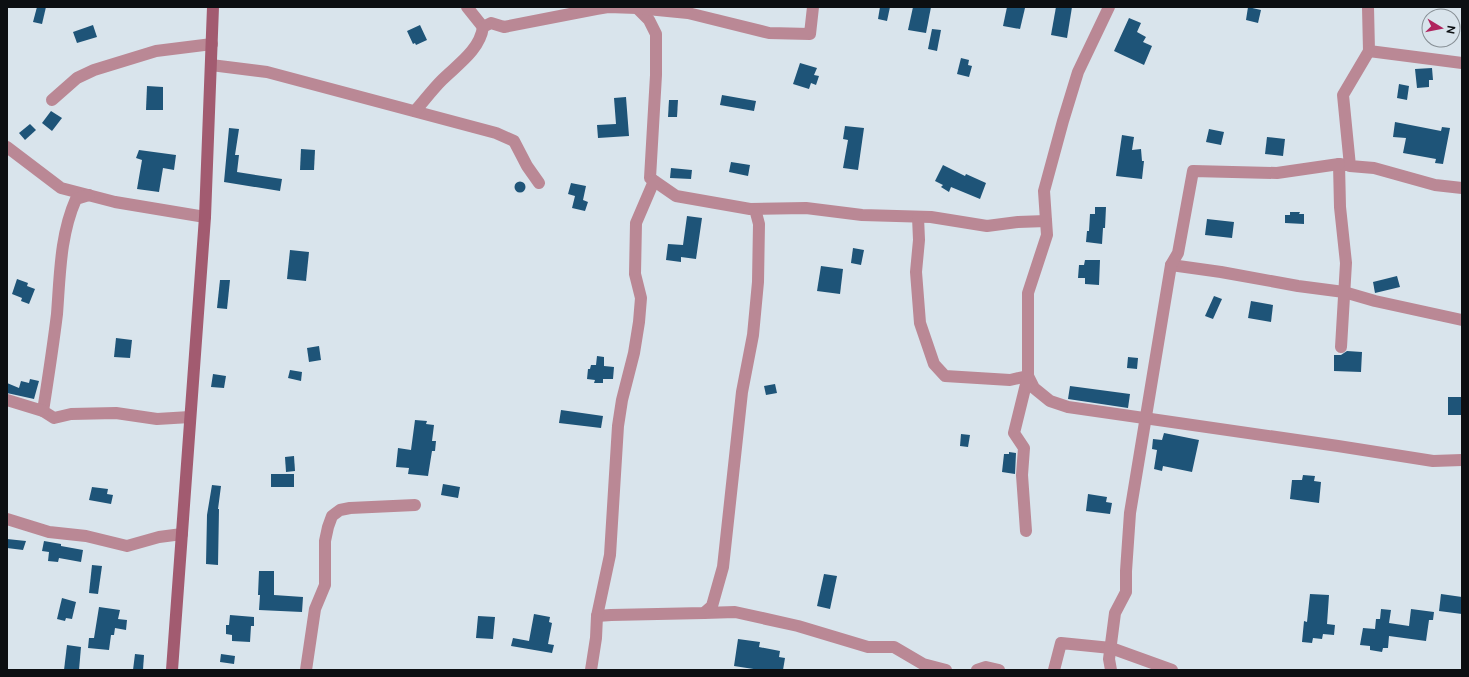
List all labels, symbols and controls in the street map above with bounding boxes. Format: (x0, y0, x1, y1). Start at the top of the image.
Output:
north arrow (1421, 8, 1461, 48)
text: N (1444, 24, 1458, 35)

